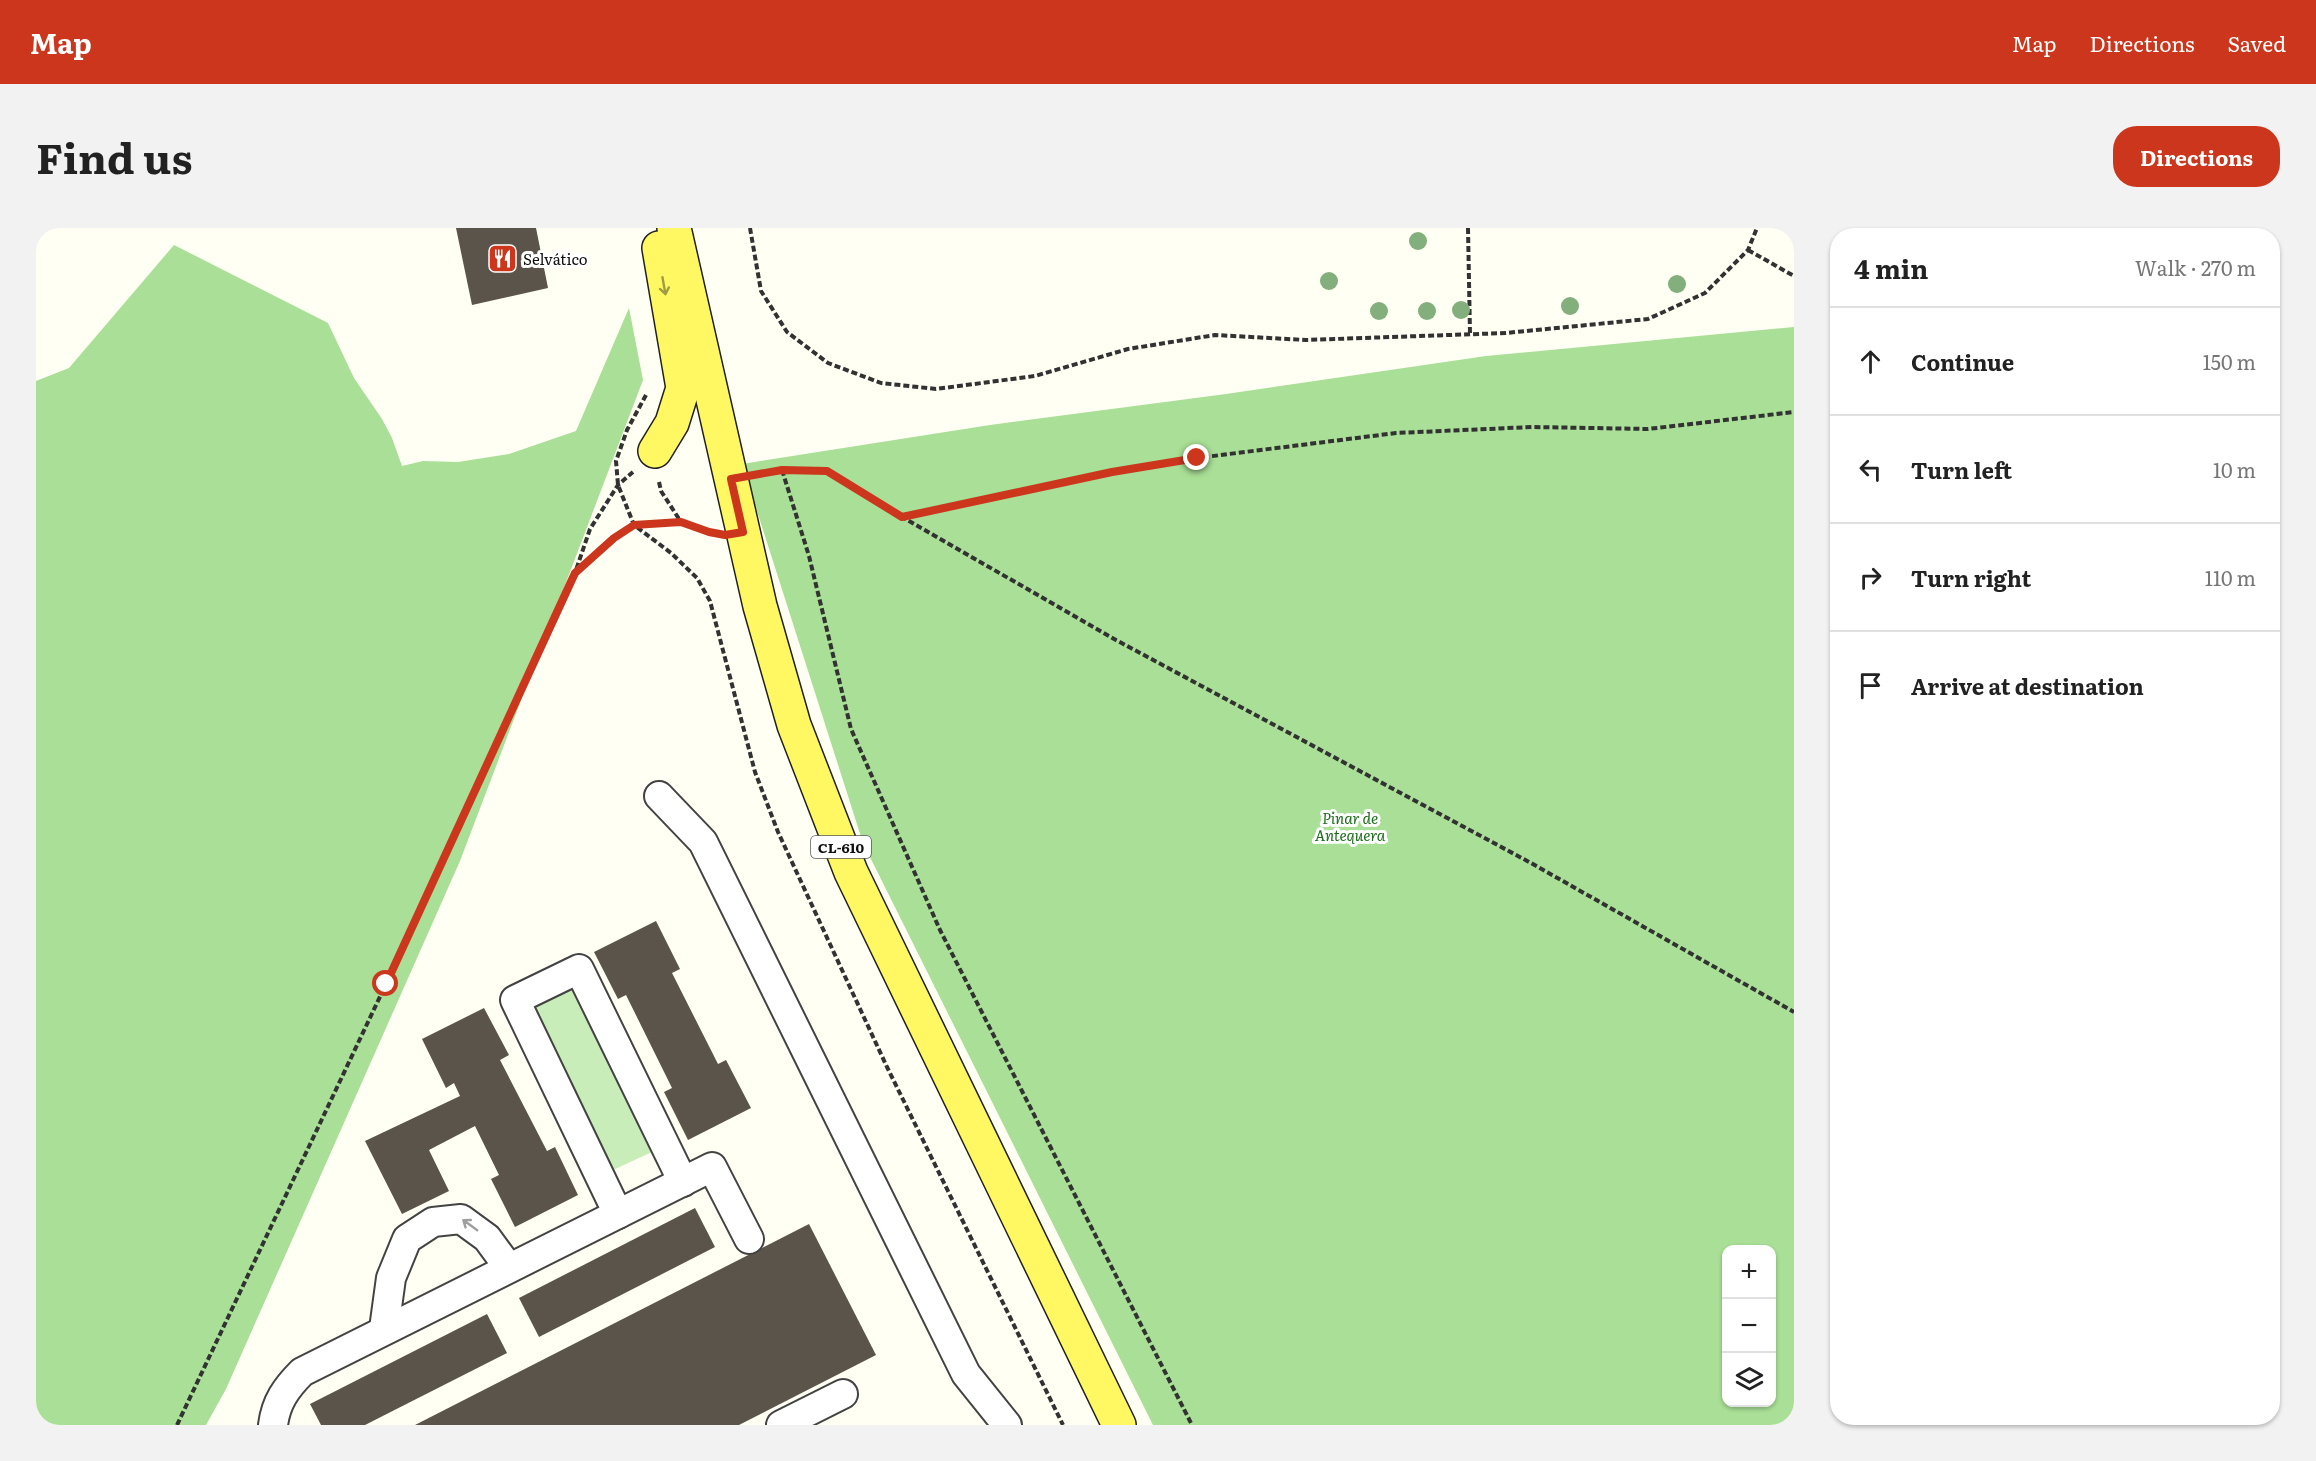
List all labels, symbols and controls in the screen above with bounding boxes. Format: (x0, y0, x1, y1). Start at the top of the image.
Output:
text: Map (30, 21, 92, 63)
text: Map (2012, 27, 2057, 58)
text: Directions (2090, 27, 2195, 58)
text: Saved (2228, 27, 2286, 58)
text: Find us (36, 125, 193, 187)
button: Directions (2113, 126, 2280, 187)
restaurant icon: Selvático (486, 242, 518, 274)
place label: Selvático (523, 247, 588, 270)
text: 4 min (1854, 248, 1928, 287)
text: Walk · 270 m (2135, 252, 2256, 282)
one-way arrow (659, 276, 670, 295)
icon: ahead (1854, 345, 1887, 378)
text: Continue (1911, 345, 2014, 378)
text: 150 m (2203, 346, 2256, 376)
route end (1183, 444, 1209, 470)
icon: left (1854, 453, 1887, 486)
text: Turn left (1911, 453, 2012, 486)
text: 10 m (2213, 454, 2256, 484)
icon: right (1854, 561, 1887, 594)
text: Turn right (1911, 561, 2031, 594)
text: 110 m (2205, 562, 2256, 592)
icon: arrive (1854, 669, 1887, 702)
text: Arrive at destination (1911, 669, 2144, 702)
park label: Pinar de Antequera (1315, 806, 1386, 846)
road number: CL-610 (811, 836, 871, 858)
route start (372, 970, 398, 996)
one-way arrow (462, 1219, 478, 1231)
map controls (1722, 1245, 1776, 1407)
button: + (1722, 1245, 1776, 1299)
button: − (1722, 1299, 1776, 1353)
button: layers (1722, 1353, 1776, 1407)

